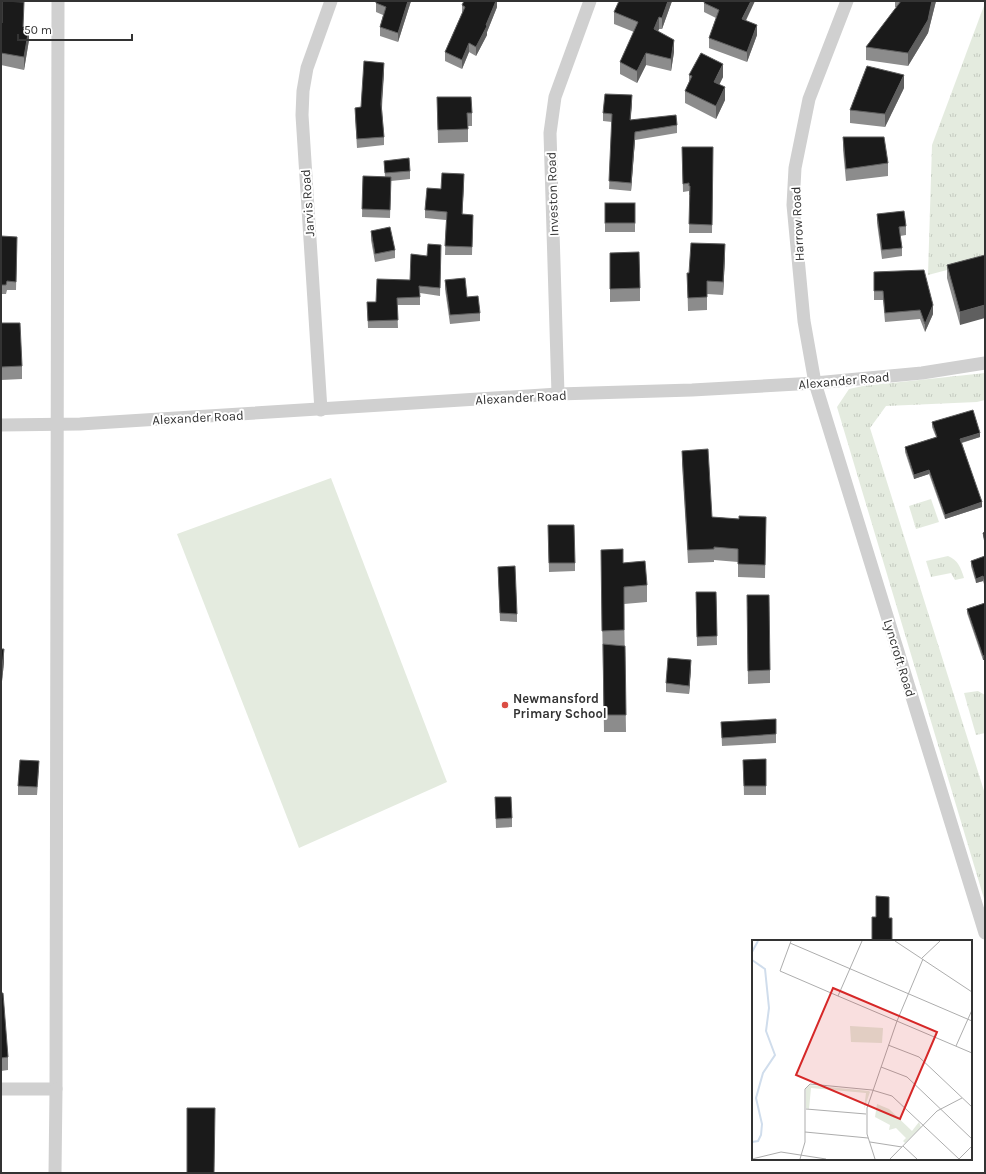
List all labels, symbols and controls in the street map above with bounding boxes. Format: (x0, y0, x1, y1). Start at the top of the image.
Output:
scale bar (18, 16, 132, 42)
text: 50 m (24, 23, 52, 37)
street label: Investon Road (544, 152, 561, 236)
street label: Jarvis Road (298, 169, 317, 237)
street label: Harrow Road (788, 186, 807, 262)
street label: Alexander Road (798, 369, 890, 392)
street label: Alexander Road (475, 388, 567, 407)
street label: Alexander Road (152, 408, 244, 427)
street label: Lyncroft Road (881, 617, 918, 699)
place label: Newmansford Primary School (513, 691, 607, 721)
marker: Newmansford Primary School (500, 700, 510, 710)
inset map (752, 940, 972, 1160)

